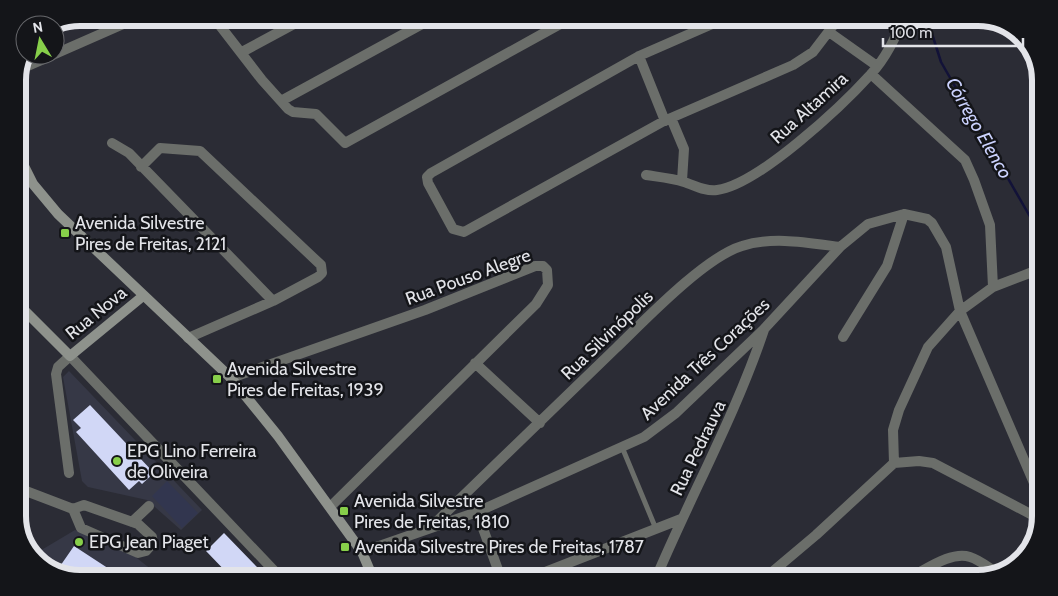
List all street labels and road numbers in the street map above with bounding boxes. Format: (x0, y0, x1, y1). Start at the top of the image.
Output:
street label: Rua Altamira (766, 67, 852, 148)
street label: Rua Pouso Alegre (402, 244, 534, 310)
street label: Rua Nova (61, 281, 131, 344)
street label: Rua Silvinópolis (556, 286, 658, 384)
street label: Avenida Três Corações (636, 293, 774, 425)
street label: Rua Pedrauva (666, 397, 731, 499)

